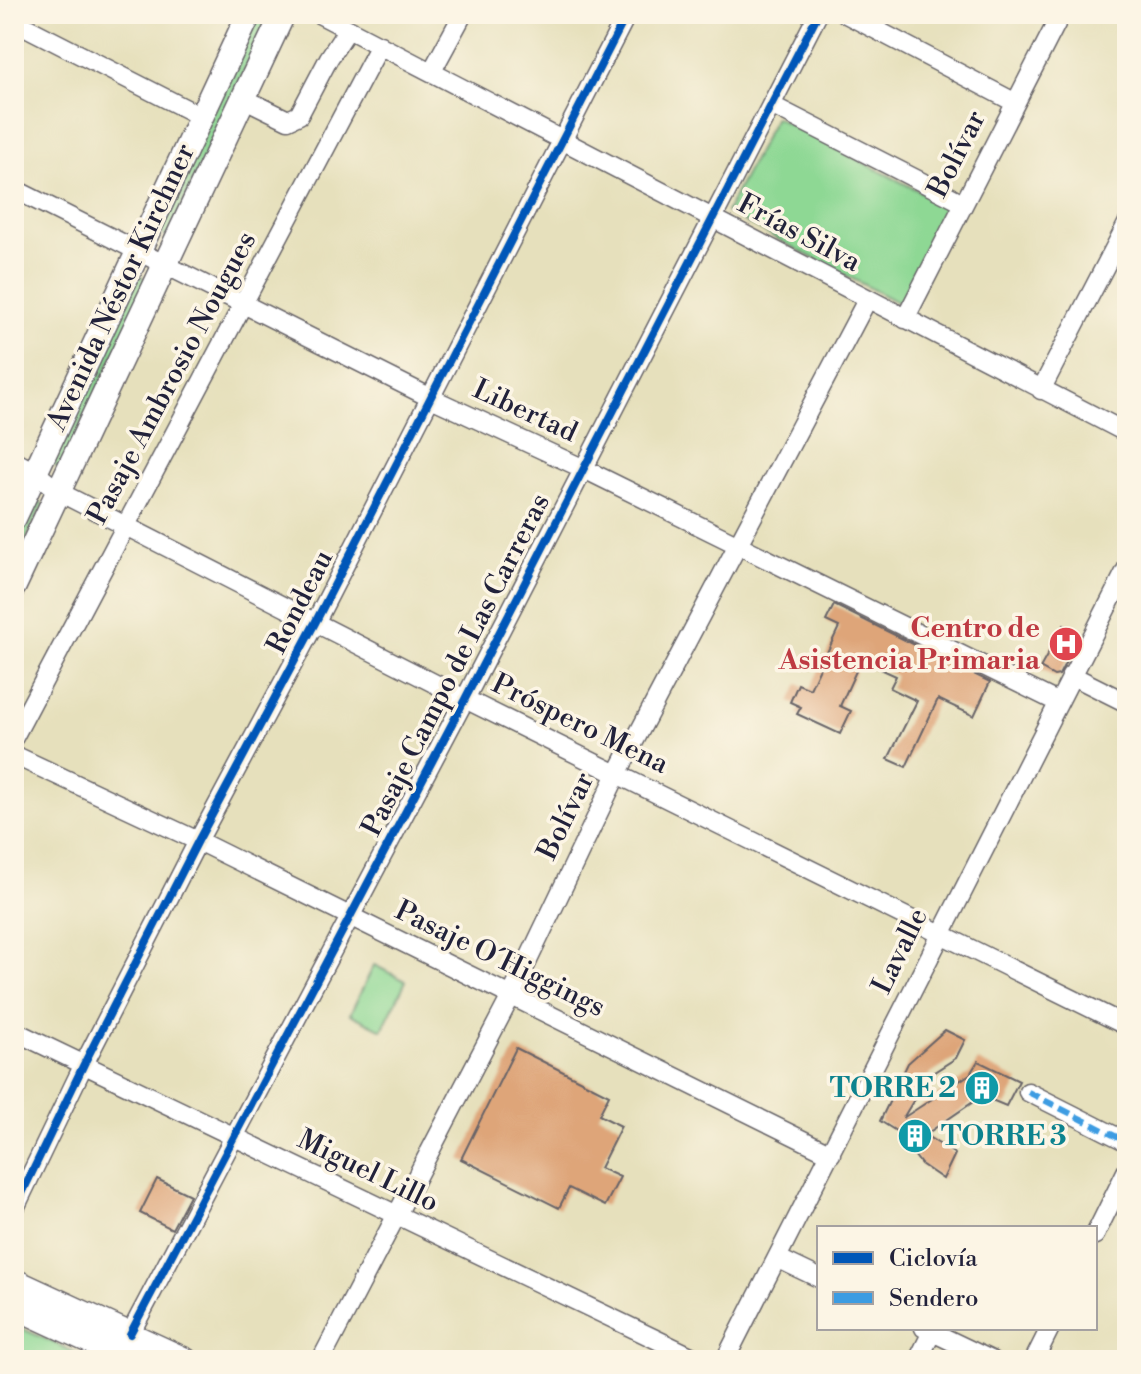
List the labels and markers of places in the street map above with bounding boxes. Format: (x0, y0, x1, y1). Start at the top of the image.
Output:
place label: Centro de Asistencia Primaria (778, 611, 1041, 678)
hospital icon: Centro de Asistencia Primaria (1047, 625, 1085, 663)
building icon: TORRE 2 (963, 1069, 1001, 1107)
place label: TORRE 2 (830, 1071, 956, 1106)
building icon: TORRE 3 (896, 1117, 934, 1155)
place label: TORRE 3 (941, 1119, 1067, 1154)

